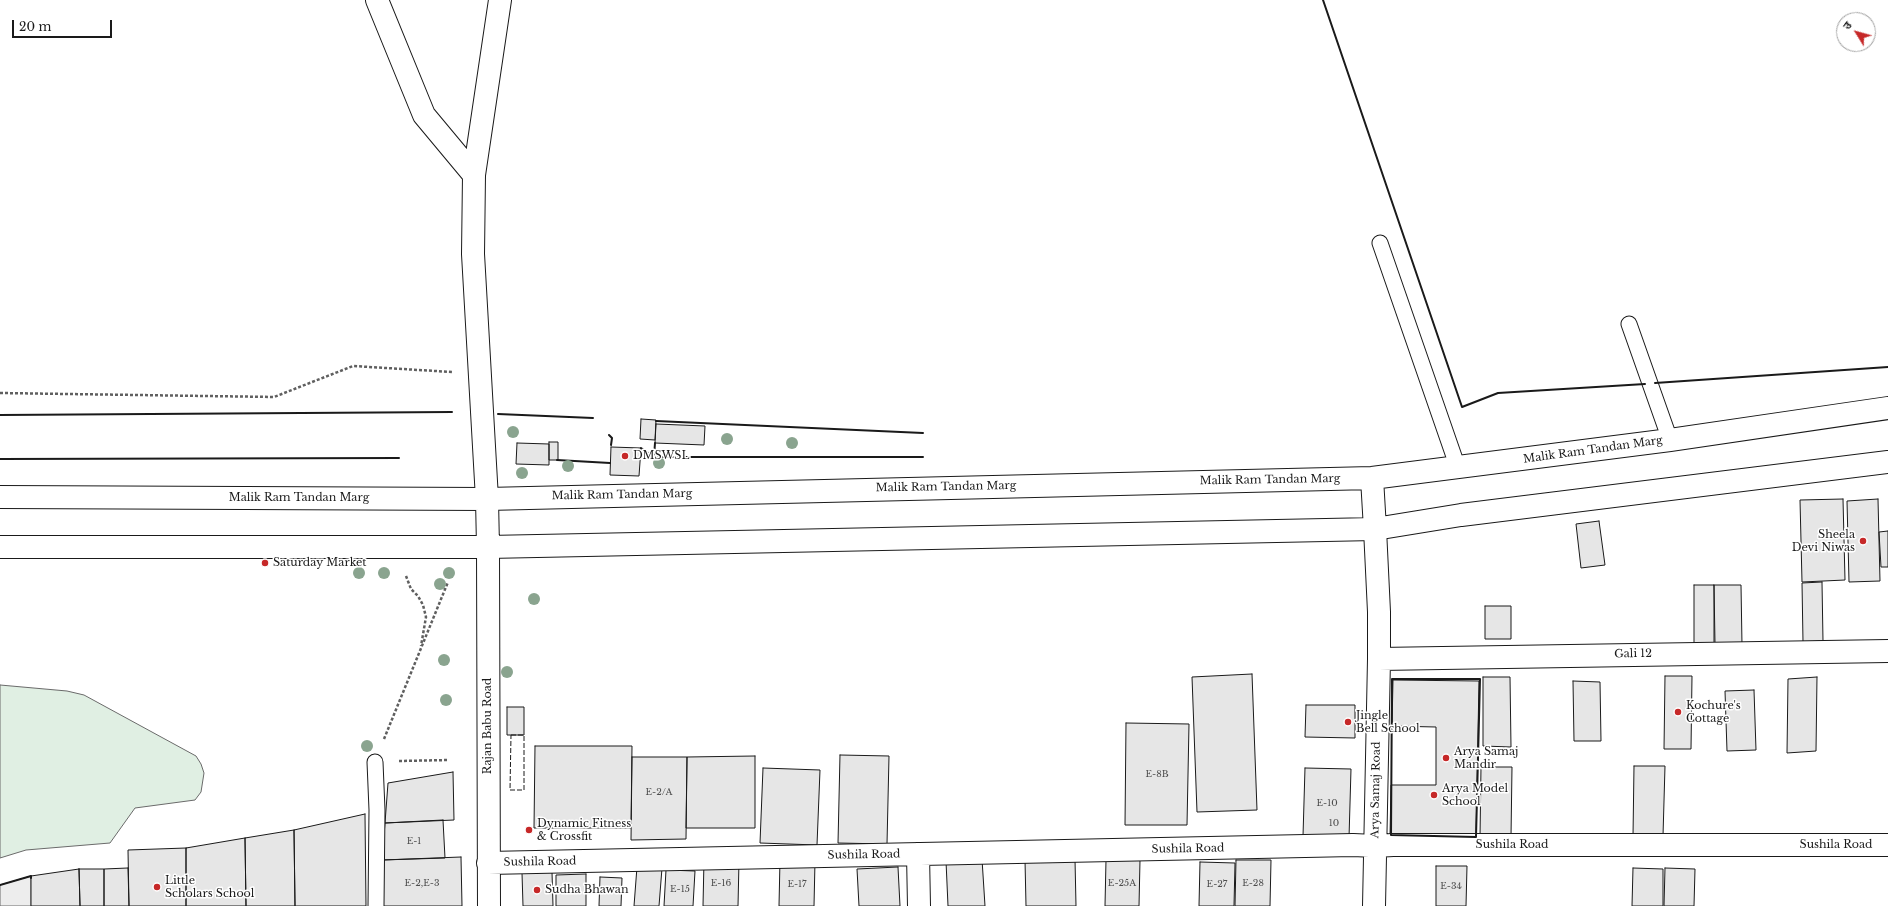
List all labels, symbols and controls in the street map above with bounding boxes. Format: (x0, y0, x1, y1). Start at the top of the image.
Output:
scale bar (14, 12, 114, 38)
north arrow (1836, 12, 1876, 52)
text: 20 m (19, 19, 51, 34)
text: उ (1840, 19, 1855, 32)
street label: Malik Ram Tandan Marg (1522, 434, 1664, 466)
place label: DMSWSL (633, 449, 689, 463)
marker: DMSWSL (620, 451, 630, 461)
street label: Malik Ram Tandan Marg (1200, 472, 1340, 488)
street label: Malik Ram Tandan Marg (876, 479, 1016, 495)
street label: Malik Ram Tandan Marg (552, 487, 692, 503)
street label: Malik Ram Tandan Marg (229, 491, 369, 505)
place label: Sheela Devi Niwas (1792, 528, 1855, 554)
marker: Sheela Devi Niwas (1858, 536, 1868, 546)
place label: Saturday Market (273, 556, 366, 570)
marker: Saturday Market (260, 558, 270, 568)
street label: Gali 12 (1614, 647, 1652, 661)
street label: Rajan Babu Road (481, 678, 495, 774)
place label: Kochure's Cottage (1686, 699, 1741, 725)
marker: Kochure's Cottage (1673, 707, 1683, 717)
place label: Jingle Bell School (1356, 709, 1420, 735)
marker: Jingle Bell School (1343, 717, 1353, 727)
street label: Arya Samaj Road (1369, 742, 1383, 838)
place label: Arya Samaj Mandir (1454, 745, 1518, 771)
marker: Arya Samaj Mandir (1441, 753, 1451, 763)
house number: E-8B (1145, 769, 1169, 779)
place label: Arya Model School (1442, 782, 1508, 808)
house number: E-2/A (646, 787, 672, 797)
marker: Arya Model School (1429, 790, 1439, 800)
house number: E-10 (1316, 798, 1338, 808)
place label: Dynamic Fitness & Crossfit (537, 817, 631, 843)
house number: 10 (1329, 818, 1339, 828)
marker: Dynamic Fitness & Crossfit (524, 825, 534, 835)
house number: E-1 (407, 836, 421, 846)
street label: Sushila Road (1476, 838, 1548, 852)
street label: Sushila Road (1800, 838, 1872, 852)
street label: Sushila Road (1151, 842, 1225, 856)
street label: Sushila Road (827, 848, 901, 862)
street label: Sushila Road (503, 855, 577, 869)
place label: Little Scholars School (165, 874, 254, 900)
house number: E-2,E-3 (405, 878, 439, 888)
house number: E-16 (711, 878, 731, 888)
house number: E-25A (1108, 878, 1136, 888)
house number: E-28 (1242, 878, 1264, 888)
house number: E-17 (787, 879, 807, 889)
house number: E-27 (1207, 879, 1227, 889)
house number: E-34 (1440, 881, 1462, 891)
marker: Little Scholars School (152, 882, 162, 892)
place label: Sudha Bhawan (545, 883, 629, 897)
house number: E-15 (670, 884, 690, 894)
marker: Sudha Bhawan (532, 885, 542, 895)

